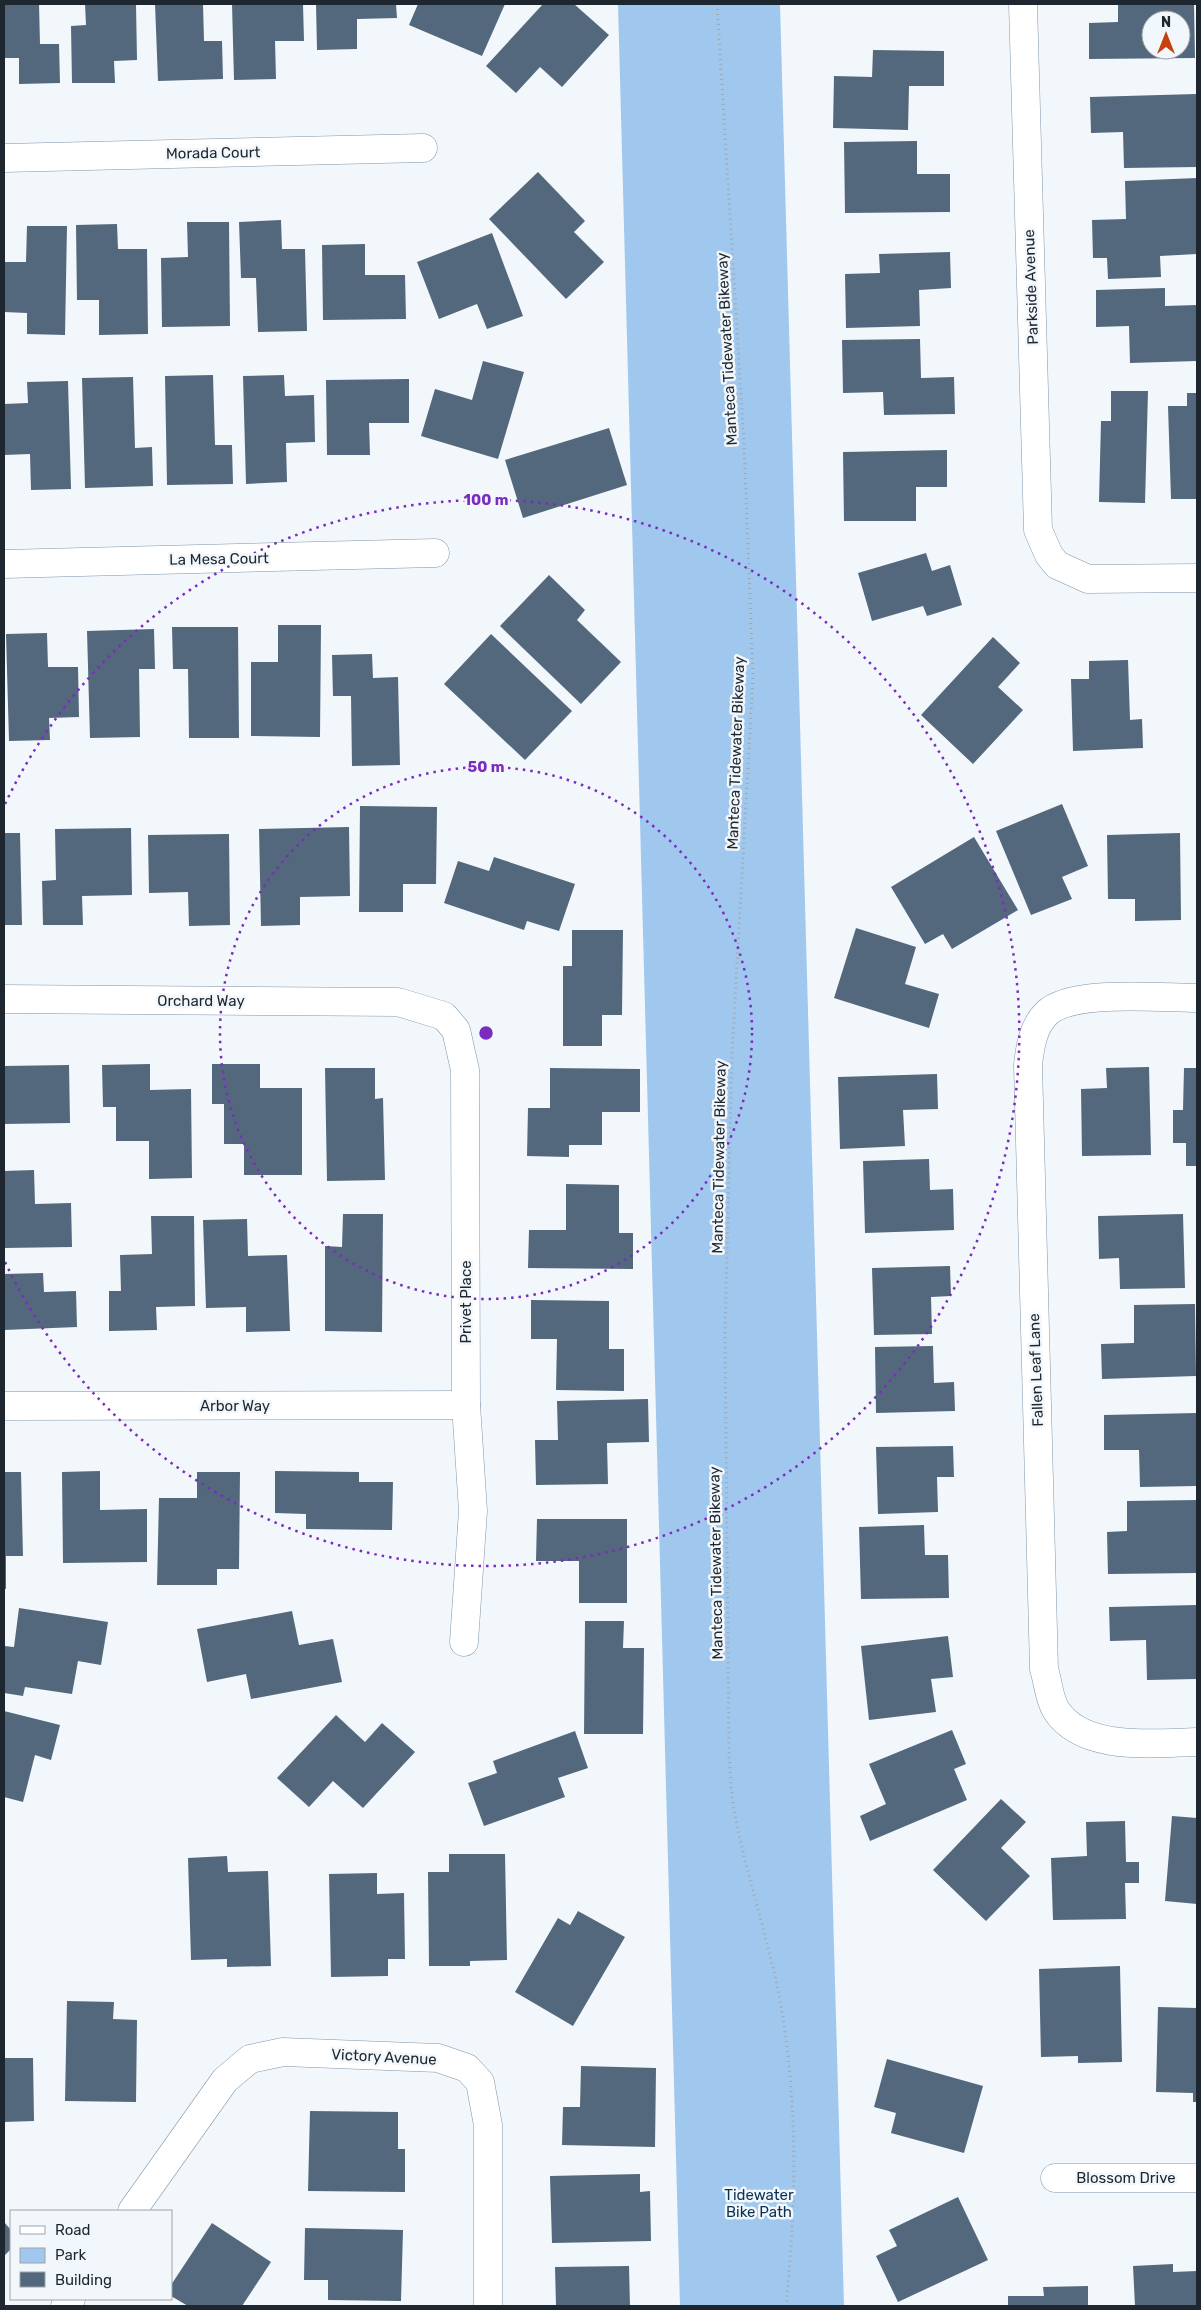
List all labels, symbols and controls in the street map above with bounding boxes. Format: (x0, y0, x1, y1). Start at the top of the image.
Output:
north arrow (1141, 10, 1191, 60)
text: N (1161, 14, 1171, 31)
street label: Morada Court (166, 143, 261, 163)
street label: Parkside Avenue (1020, 229, 1042, 345)
street label: Manteca Tidewater Bikeway (713, 252, 741, 446)
text: 100 m (464, 491, 508, 509)
street label: La Mesa Court (169, 549, 269, 569)
street label: Manteca Tidewater Bikeway (724, 656, 748, 850)
text: 50 m (468, 758, 504, 776)
street label: Orchard Way (157, 992, 245, 1010)
centre of rings (477, 1024, 495, 1042)
street label: Manteca Tidewater Bikeway (708, 1060, 730, 1254)
street label: Privet Place (457, 1260, 475, 1344)
street label: Fallen Leaf Lane (1025, 1313, 1047, 1427)
street label: Arbor Way (200, 1397, 270, 1415)
street label: Manteca Tidewater Bikeway (705, 1466, 727, 1660)
street label: Victory Avenue (331, 2045, 437, 2069)
street label: Blossom Drive (1076, 2169, 1176, 2187)
park label: Tidewater Bike Path (724, 2186, 794, 2221)
legend (10, 2210, 172, 2300)
text: Road (55, 2221, 91, 2239)
text: Park (55, 2246, 86, 2264)
text: Building (55, 2271, 112, 2289)

